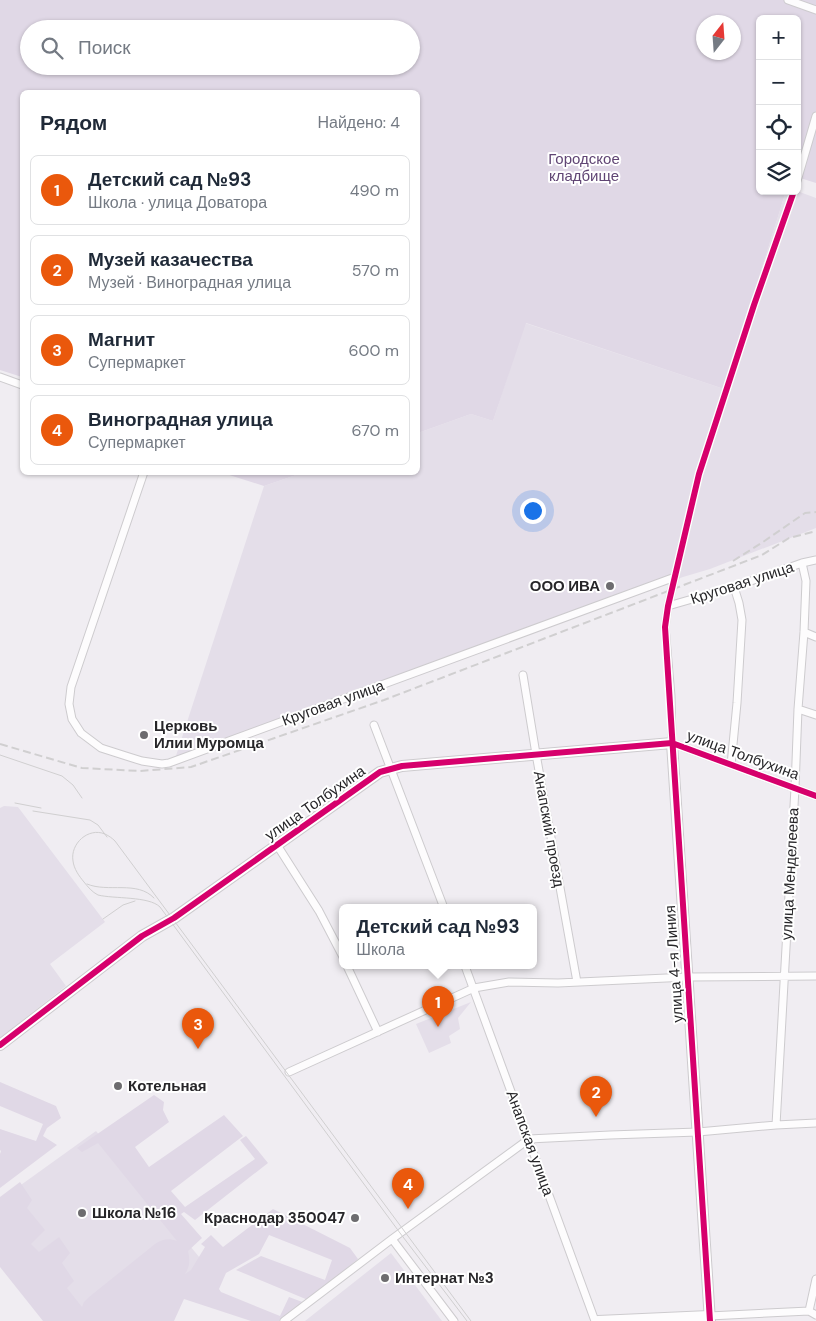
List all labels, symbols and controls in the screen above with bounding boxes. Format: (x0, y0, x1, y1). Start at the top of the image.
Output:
north arrow (696, 15, 741, 60)
map controls (756, 15, 801, 195)
button: + (756, 15, 801, 60)
search box (20, 20, 420, 75)
icon: search (38, 34, 66, 62)
text: Поиск (78, 35, 131, 60)
button: − (756, 60, 801, 105)
button: locate (756, 105, 801, 150)
text: Рядом (40, 109, 107, 137)
text: Найдено: 4 (317, 112, 400, 133)
park label: Городское кладбище (548, 149, 620, 186)
button: layers (756, 150, 801, 195)
text: Детский сад №93 (88, 167, 252, 192)
text: 1 (54, 180, 60, 201)
text: 490 m (350, 180, 399, 201)
text: Школа · улица Доватора (88, 192, 267, 213)
text: Музей казачества (88, 247, 253, 272)
text: 2 (52, 260, 62, 281)
text: 570 m (352, 260, 399, 281)
text: Музей · Виноградная улица (88, 272, 291, 293)
text: Магнит (88, 327, 155, 352)
text: 3 (52, 340, 62, 361)
text: 600 m (349, 340, 399, 361)
text: Супермаркет (88, 352, 186, 373)
text: Виноградная улица (88, 407, 273, 432)
text: 4 (52, 420, 62, 441)
text: 670 m (352, 420, 399, 441)
text: Супермаркет (88, 432, 186, 453)
your location (520, 498, 546, 524)
street label: Круговая улица (688, 557, 797, 609)
place label: ООО ИВА (530, 576, 600, 596)
marker: ООО ИВА (604, 580, 616, 592)
street label: Круговая улица (279, 675, 387, 731)
place label: Церковь Илии Муромца (154, 716, 265, 753)
street label: улица Толбухина (684, 725, 803, 785)
marker: Церковь Илии Муромца (138, 729, 150, 741)
street label: улица Толбухина (261, 761, 370, 845)
street label: Анапский проезд (529, 769, 569, 889)
street label: улица Менделеева (777, 807, 803, 941)
popup (339, 904, 537, 969)
street label: улица 4-я Линия (660, 905, 688, 1023)
text: Детский сад №93 (356, 914, 520, 939)
text: Школа (356, 939, 405, 960)
pin: 1 (422, 986, 454, 1027)
pin: 3 (182, 1008, 214, 1049)
place label: Котельная (128, 1076, 207, 1096)
pin: 2 (580, 1076, 612, 1117)
marker: Котельная (112, 1080, 124, 1092)
street label: Анапская улица (502, 1088, 559, 1199)
pin: 4 (392, 1168, 424, 1209)
place label: Школа №16 (92, 1203, 176, 1223)
marker: Школа №16 (76, 1207, 88, 1219)
place label: Краснодар 350047 (204, 1208, 345, 1228)
marker: Краснодар 350047 (349, 1212, 361, 1224)
place label: Интернат №3 (395, 1268, 494, 1288)
marker: Интернат №3 (379, 1272, 391, 1284)

